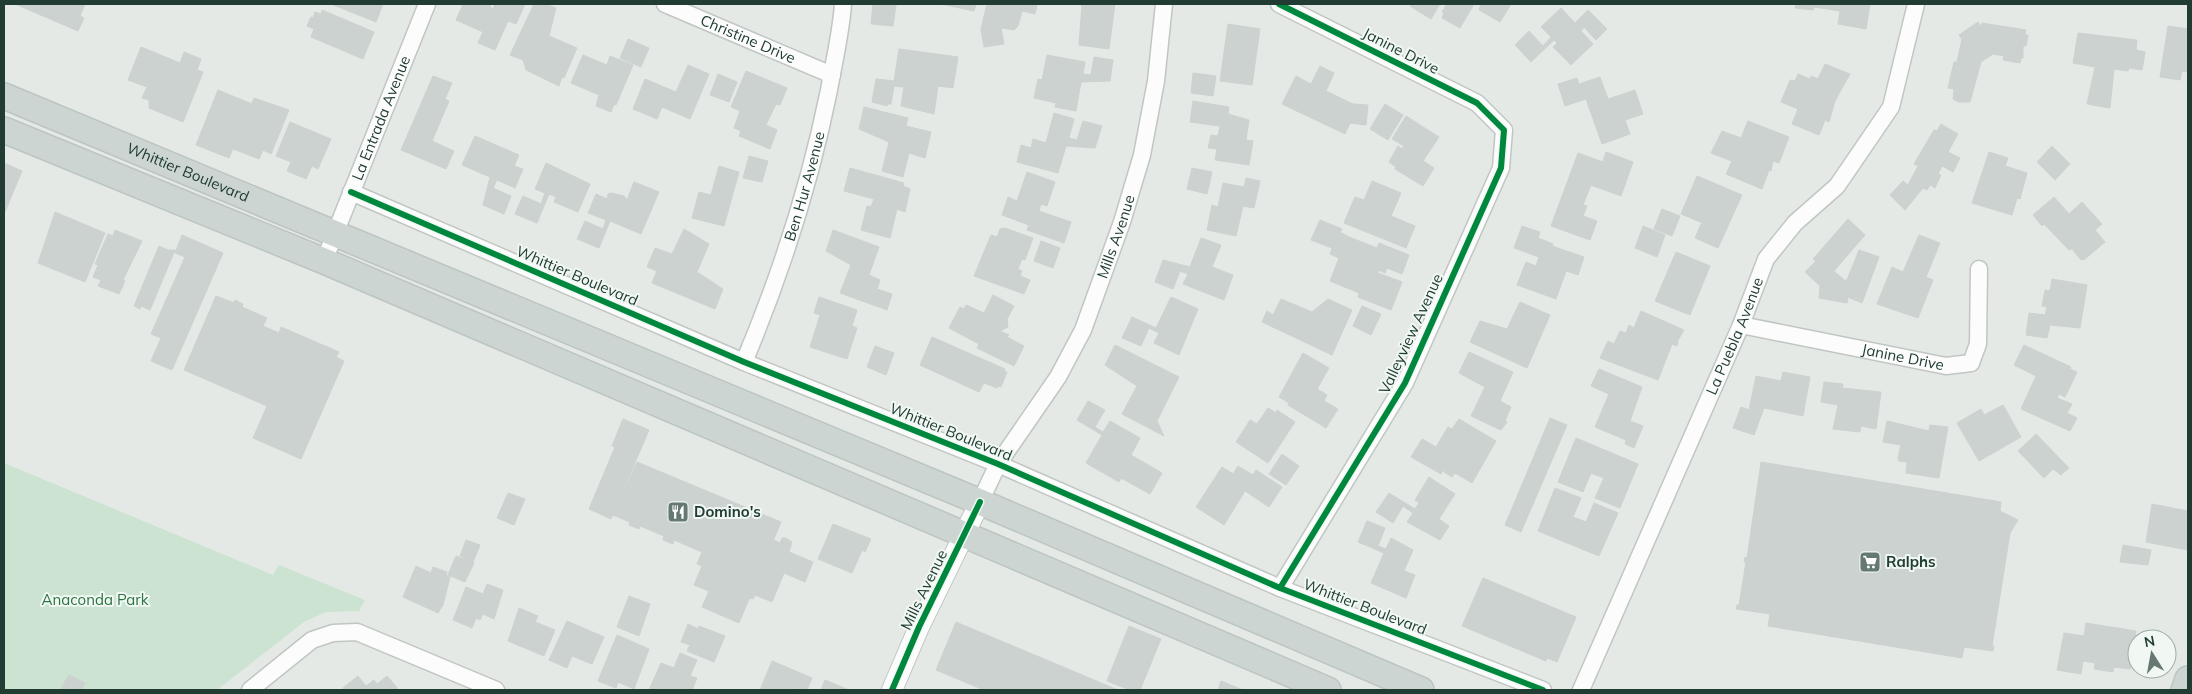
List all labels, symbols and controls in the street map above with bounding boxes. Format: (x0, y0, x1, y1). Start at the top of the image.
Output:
street label: Christine Drive (698, 10, 798, 67)
street label: Janine Drive (1360, 23, 1443, 78)
street label: La Entrada Avenue (347, 53, 414, 183)
street label: Ben Hur Avenue (780, 130, 829, 243)
street label: Whittier Boulevard (124, 138, 252, 206)
street label: Mills Avenue (1092, 192, 1139, 281)
street label: Whittier Boulevard (513, 241, 641, 310)
street label: Valleyview Avenue (1374, 271, 1447, 397)
street label: La Puebla Avenue (1702, 275, 1767, 398)
street label: Janine Drive (1860, 339, 1946, 374)
street label: Whittier Boulevard (887, 398, 1015, 465)
restaurant icon: Domino's (666, 500, 690, 524)
place label: Domino's (694, 502, 761, 521)
street label: Mills Avenue (896, 546, 951, 633)
supermarket icon: Ralphs (1858, 550, 1882, 574)
place label: Ralphs (1886, 552, 1936, 571)
street label: Whittier Boulevard (1301, 574, 1430, 639)
park label: Anaconda Park (42, 590, 149, 609)
north arrow (2127, 629, 2177, 679)
text: N (2143, 631, 2156, 651)

